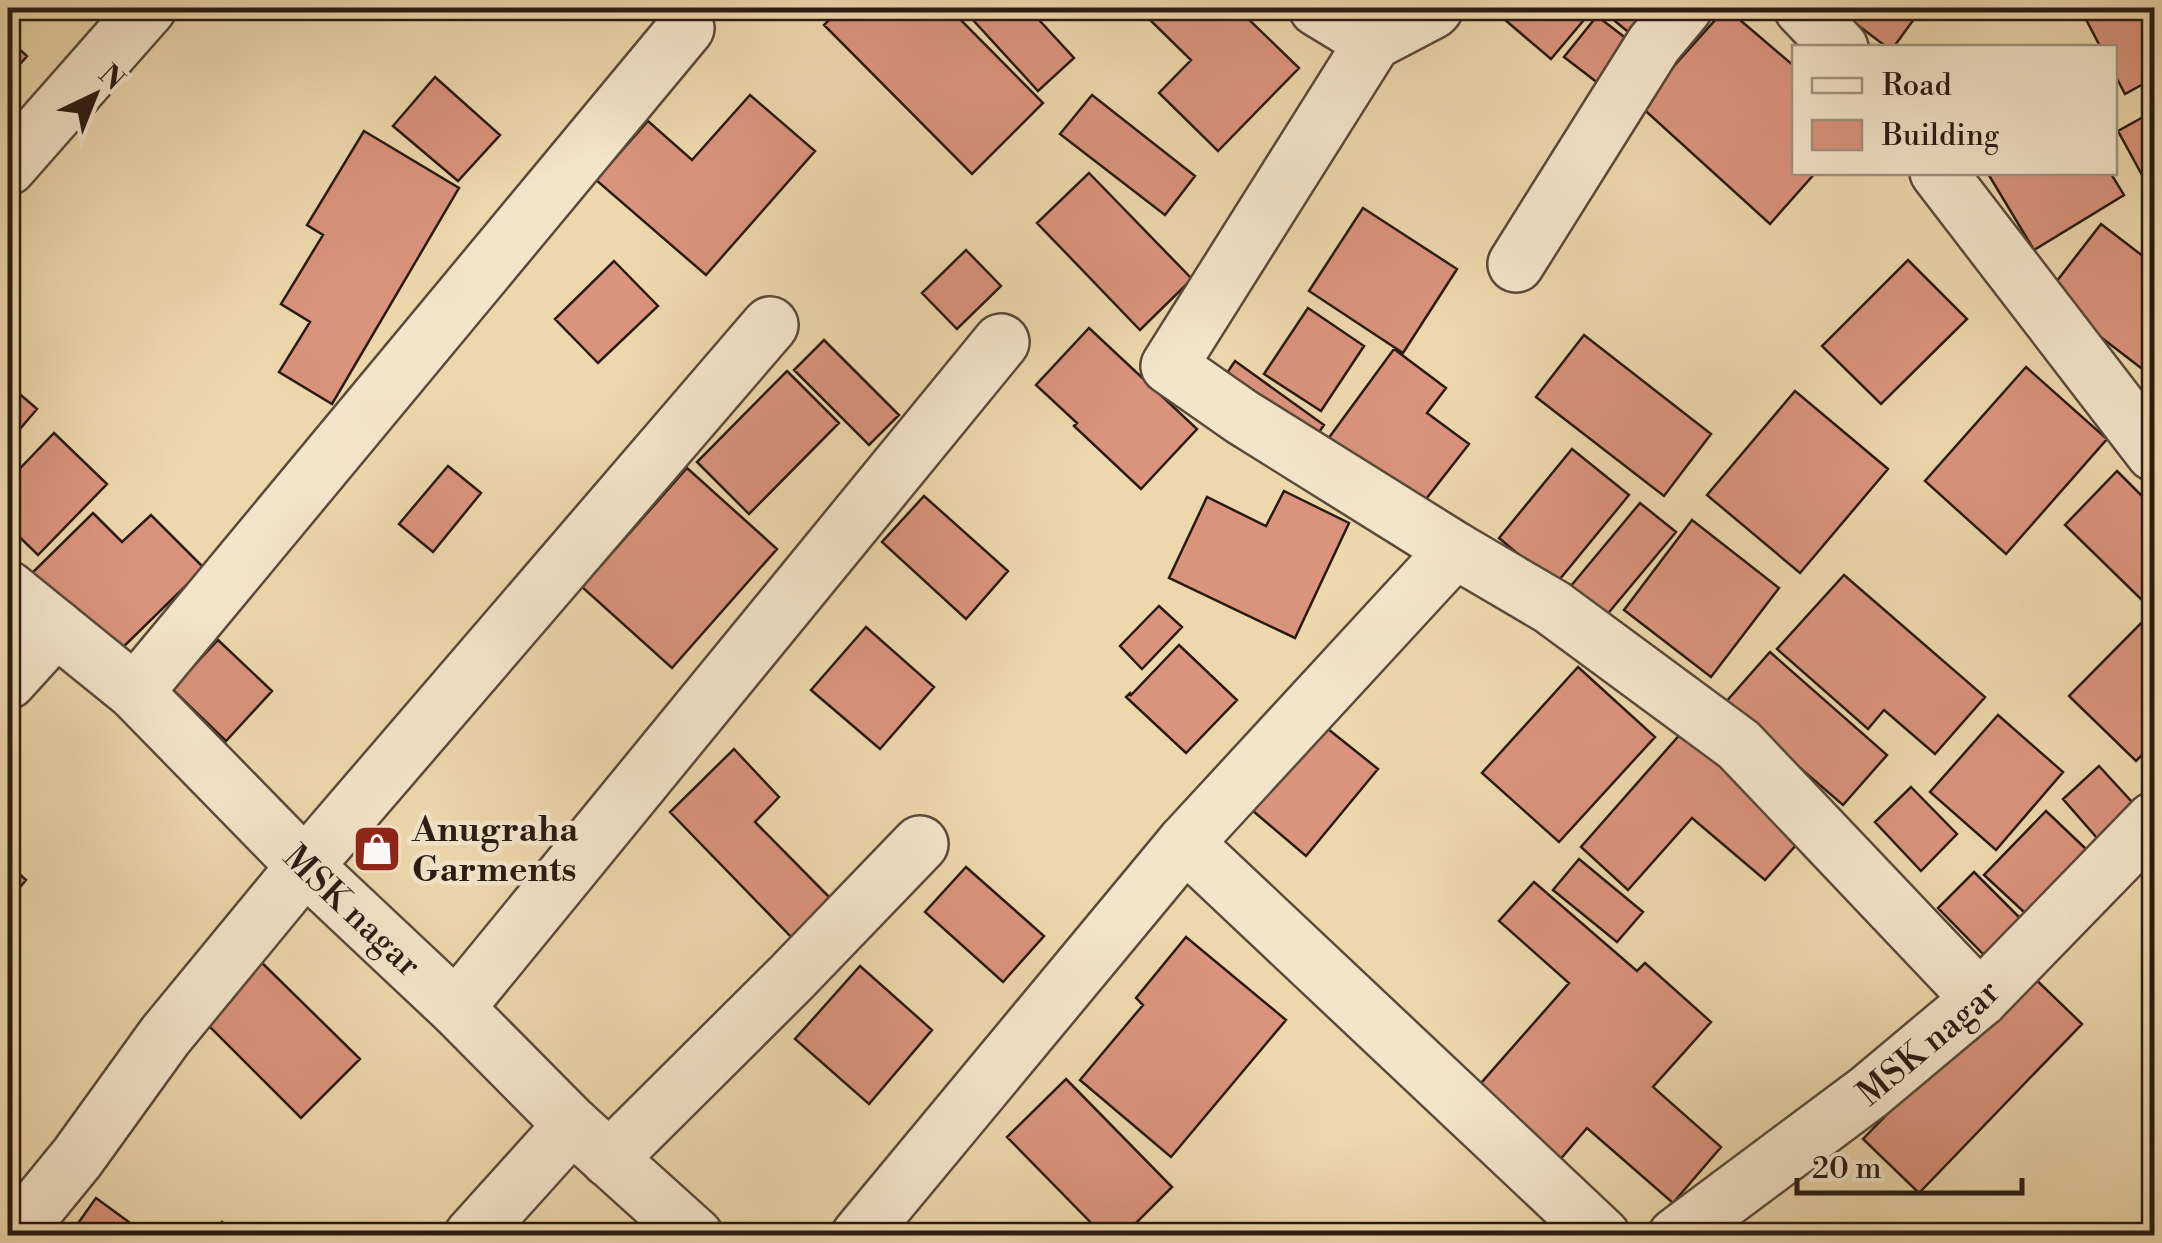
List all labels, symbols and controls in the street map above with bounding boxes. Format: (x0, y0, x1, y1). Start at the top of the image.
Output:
north arrow (45, 45, 145, 145)
legend (1792, 45, 2117, 175)
text: N (91, 57, 131, 98)
text: Road (1882, 67, 1952, 105)
text: Building (1881, 117, 2000, 155)
place label: Anugraha Garments (411, 809, 579, 892)
shop icon: Anugraha Garments (351, 823, 403, 875)
street label: MSK nagar (274, 837, 429, 987)
street label: MSK nagar (1849, 971, 2010, 1116)
scale bar (1797, 1133, 2022, 1195)
text: 20 m (1812, 1150, 1881, 1188)

